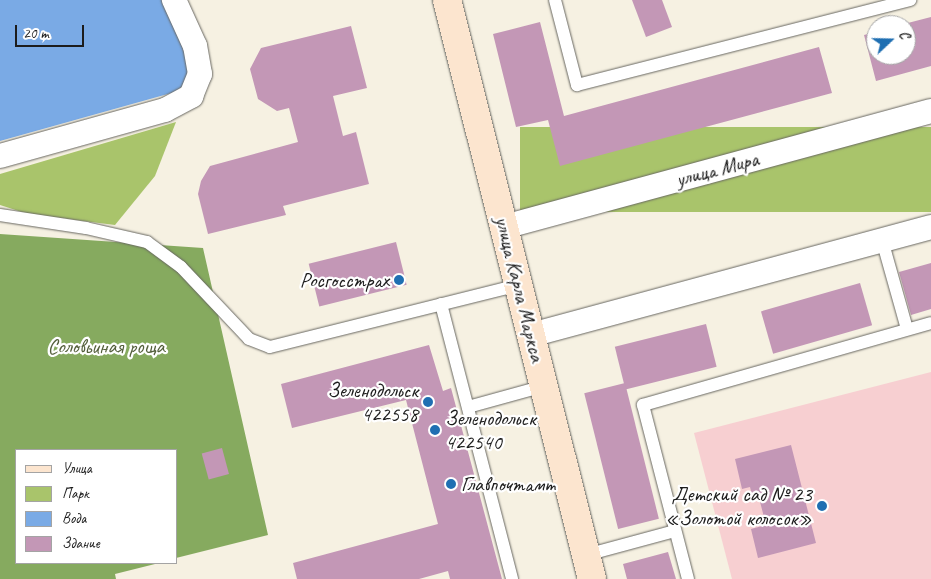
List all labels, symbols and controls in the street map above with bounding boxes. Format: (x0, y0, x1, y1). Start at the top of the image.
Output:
scale bar (18, 15, 86, 47)
north arrow (866, 15, 916, 65)
text: 20 m (23, 24, 49, 43)
text: С (895, 29, 914, 41)
street label: улица Мира (673, 146, 761, 192)
street label: улица Карла Маркса (490, 214, 550, 364)
place label: Росгосстрах (300, 267, 389, 293)
marker: Росгосстрах (393, 274, 405, 286)
park label: Соловьиная роща (48, 333, 164, 359)
place label: Зеленодольск 422558 (327, 377, 418, 427)
marker: Зеленодольск 422558 (422, 396, 434, 408)
place label: Зеленодольск 422540 (445, 405, 536, 455)
marker: Зеленодольск 422540 (429, 424, 441, 436)
legend (15, 449, 178, 564)
text: Улица (62, 459, 92, 478)
place label: Главпочтамт (461, 471, 555, 497)
marker: Главпочтамт (445, 478, 457, 490)
place label: Детский сад № 23 «Золотой колосок» (665, 481, 812, 531)
text: Парк (62, 484, 89, 503)
marker: Детский сад № 23 «Золотой колосок» (816, 500, 828, 512)
text: Вода (62, 509, 86, 528)
text: Здание (62, 534, 100, 553)

